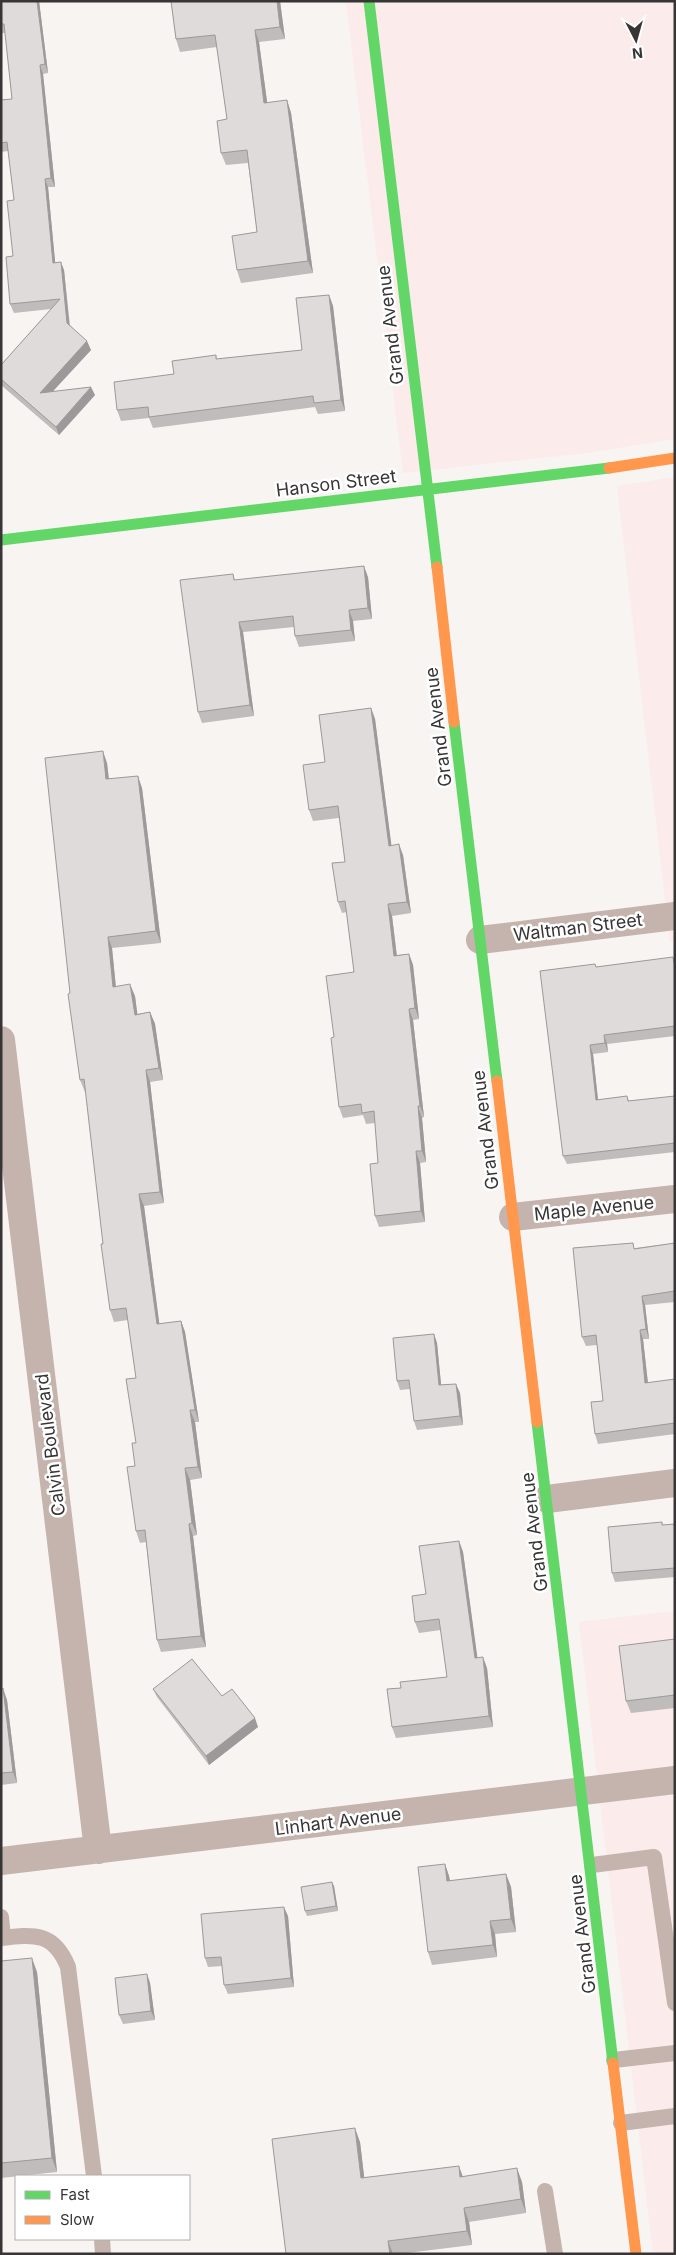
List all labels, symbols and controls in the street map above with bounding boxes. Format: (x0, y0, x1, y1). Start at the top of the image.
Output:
north arrow (611, 15, 661, 65)
text: N (631, 44, 644, 62)
street label: Grand Avenue (372, 264, 408, 386)
street label: Hanson Street (275, 465, 397, 501)
street label: Grand Avenue (420, 666, 456, 788)
street label: Waltman Street (512, 909, 644, 945)
street label: Grand Avenue (467, 1069, 503, 1191)
street label: Maple Avenue (533, 1191, 655, 1225)
street label: Calvin Boulevard (31, 1373, 69, 1517)
street label: Grand Avenue (516, 1471, 552, 1593)
street label: Linhart Avenue (274, 1803, 402, 1839)
street label: Grand Avenue (564, 1873, 600, 1995)
legend (15, 2175, 190, 2240)
text: Fast (60, 2185, 90, 2204)
text: Slow (60, 2210, 94, 2229)

